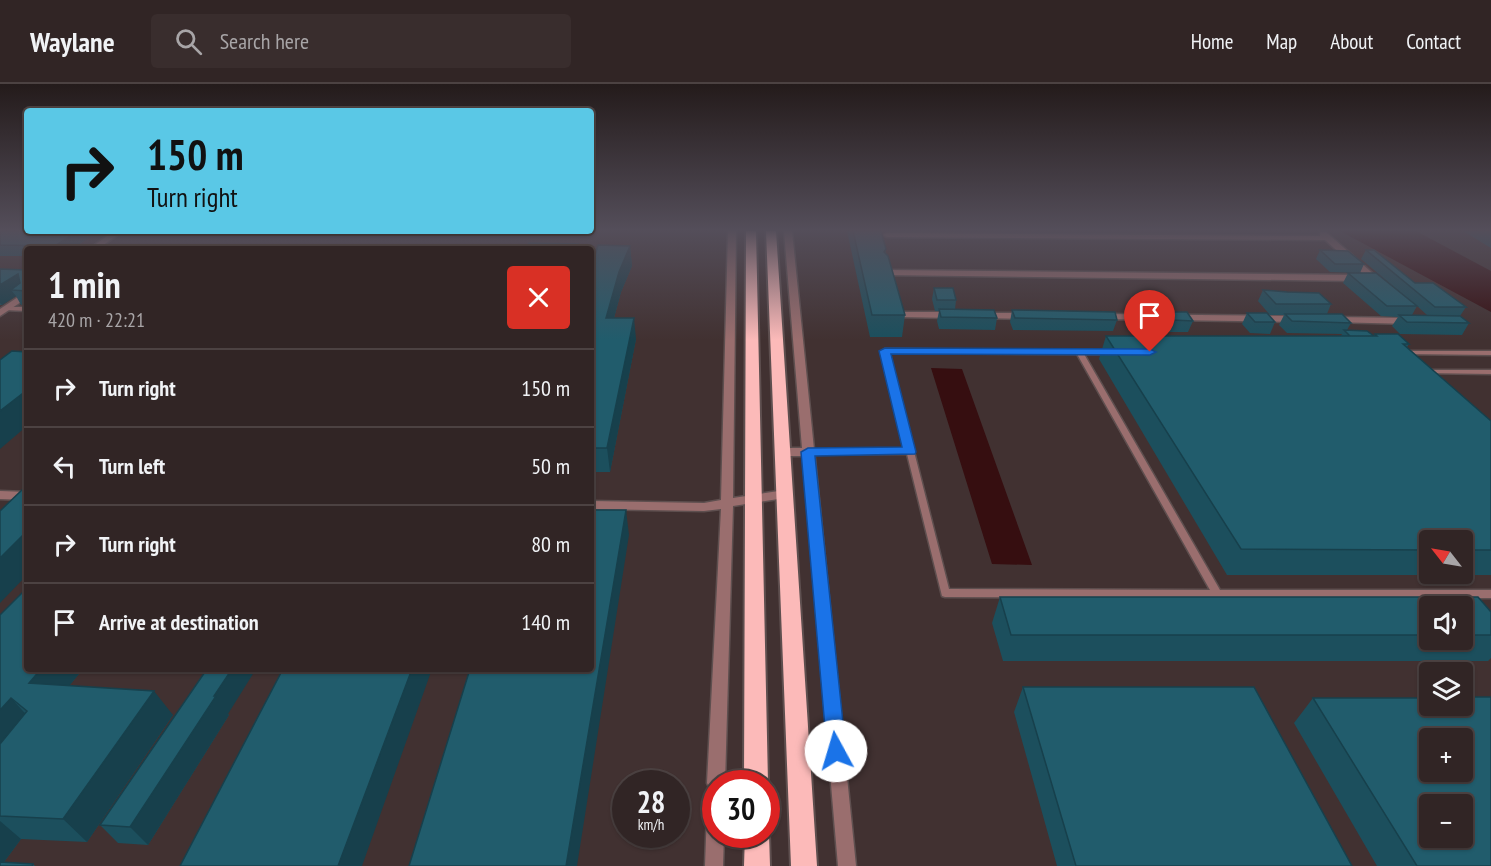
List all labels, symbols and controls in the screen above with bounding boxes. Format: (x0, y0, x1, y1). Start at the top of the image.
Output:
search box (151, 14, 571, 68)
text: Waylane (30, 23, 115, 60)
icon: search (172, 25, 205, 58)
text: Search here (220, 27, 309, 55)
text: Home (1191, 28, 1233, 55)
text: Map (1266, 28, 1297, 55)
text: About (1330, 28, 1373, 55)
text: Contact (1406, 28, 1461, 55)
text: 150 m (147, 127, 244, 182)
icon: right (48, 132, 126, 210)
text: Turn right (147, 180, 238, 214)
text: 1 min (48, 261, 121, 308)
button: close (507, 266, 570, 329)
pin (1124, 290, 1175, 352)
icon: arrive (1133, 299, 1166, 332)
text: 420 m · 22:21 (48, 307, 145, 333)
icon: right (48, 372, 81, 405)
text: Turn right (99, 374, 176, 402)
text: 150 m (521, 374, 570, 402)
icon: left (48, 450, 81, 483)
text: Turn left (99, 452, 165, 480)
text: 50 m (531, 452, 570, 480)
icon: right (48, 528, 81, 561)
text: Turn right (99, 530, 176, 558)
text: 80 m (531, 530, 570, 558)
north arrow (1419, 530, 1473, 584)
map controls (1419, 530, 1473, 848)
button: sound (1419, 596, 1473, 650)
icon: arrive (48, 606, 81, 639)
text: Arrive at destination (99, 608, 259, 636)
text: 140 m (521, 608, 570, 636)
button: layers (1419, 662, 1473, 716)
position arrow (804, 719, 868, 783)
button: + (1419, 728, 1473, 782)
speed limit sign: 30 (702, 770, 780, 848)
text: 28 (637, 782, 665, 821)
button: − (1419, 794, 1473, 848)
text: km/h (638, 815, 664, 834)

